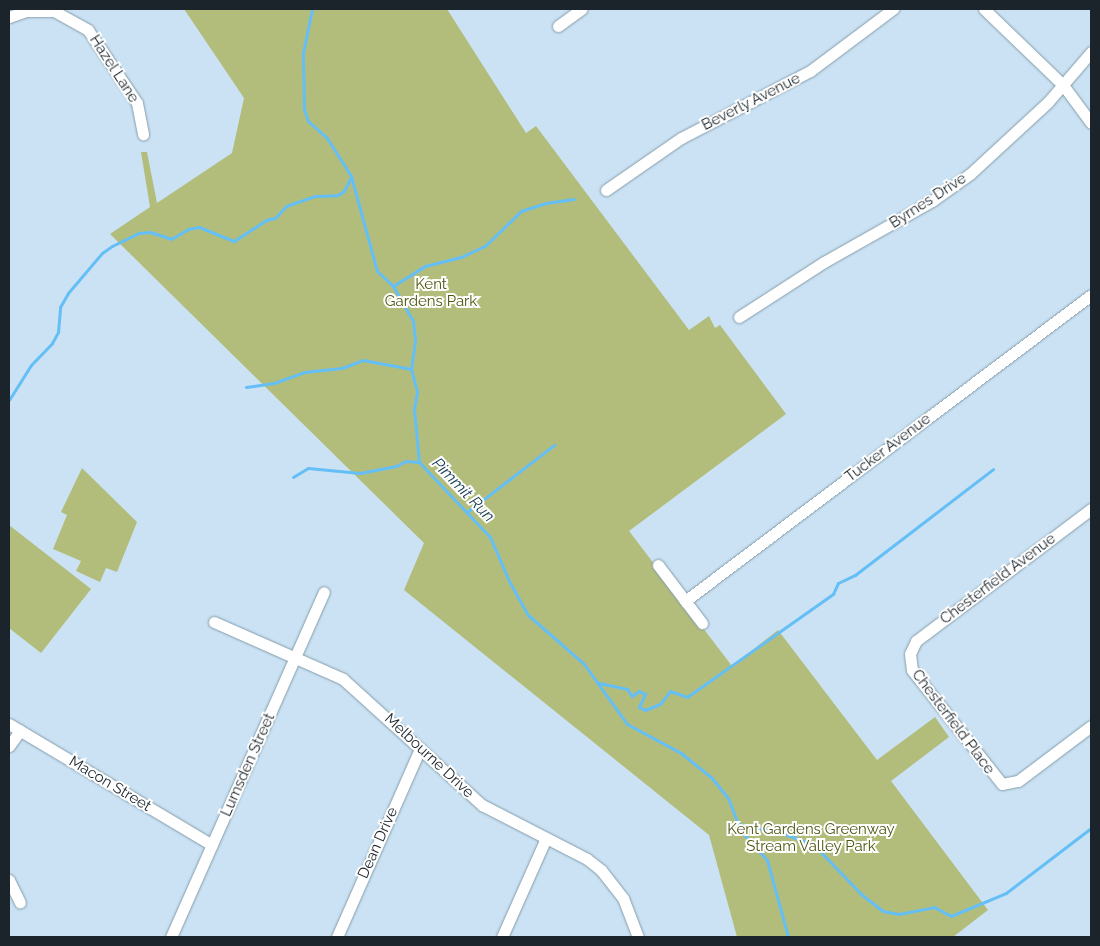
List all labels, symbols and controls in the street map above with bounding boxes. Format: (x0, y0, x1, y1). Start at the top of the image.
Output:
street label: Hazel Lane (85, 32, 143, 106)
street label: Beverly Avenue (698, 69, 804, 135)
street label: Byrnes Drive (886, 170, 970, 232)
park label: Kent Gardens Park (385, 275, 477, 310)
street label: Tucker Avenue (841, 410, 935, 486)
water label: Pimmit Run (428, 454, 498, 526)
street label: Chesterfield Avenue (937, 530, 1059, 628)
street label: Chesterfield Place (908, 666, 998, 778)
street label: Melbourne Drive (381, 710, 477, 802)
street label: Lumsden Street (217, 711, 279, 819)
street label: Macon Street (66, 752, 154, 816)
street label: Dean Drive (354, 805, 402, 881)
park label: Kent Gardens Greenway Stream Valley Park (727, 820, 895, 855)

